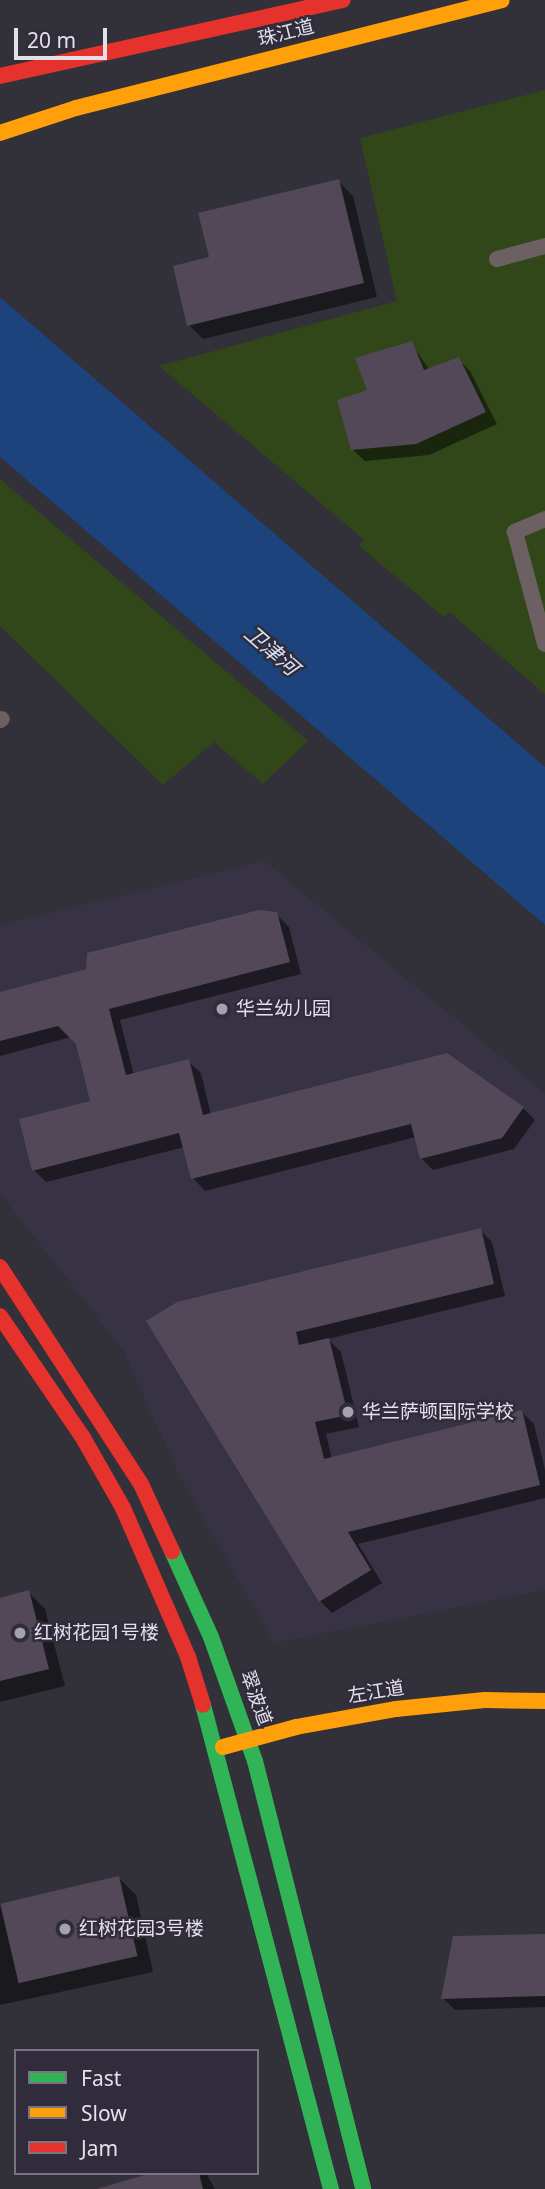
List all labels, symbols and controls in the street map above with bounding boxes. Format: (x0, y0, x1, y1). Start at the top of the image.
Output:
scale bar (18, 14, 110, 58)
street label: 珠江道 (256, 15, 316, 51)
text: 20 m (27, 26, 76, 54)
water label: 卫津河 (240, 620, 304, 680)
place label: 华兰幼儿园 (236, 998, 331, 1020)
marker: 华兰幼儿园 (214, 1001, 230, 1017)
place label: 华兰萨顿国际学校 (362, 1401, 514, 1423)
marker: 华兰萨顿国际学校 (340, 1404, 356, 1420)
place label: 红树花园1号楼 (34, 1622, 159, 1644)
marker: 红树花园1号楼 (12, 1625, 28, 1641)
street label: 翠波道 (236, 1667, 276, 1729)
street label: 左江道 (346, 1676, 406, 1708)
place label: 红树花园3号楼 (79, 1918, 204, 1940)
marker: 红树花园3号楼 (57, 1921, 73, 1937)
legend (14, 2049, 259, 2175)
text: Fast (81, 2064, 121, 2092)
text: Slow (81, 2099, 127, 2127)
text: Jam (81, 2134, 118, 2162)

